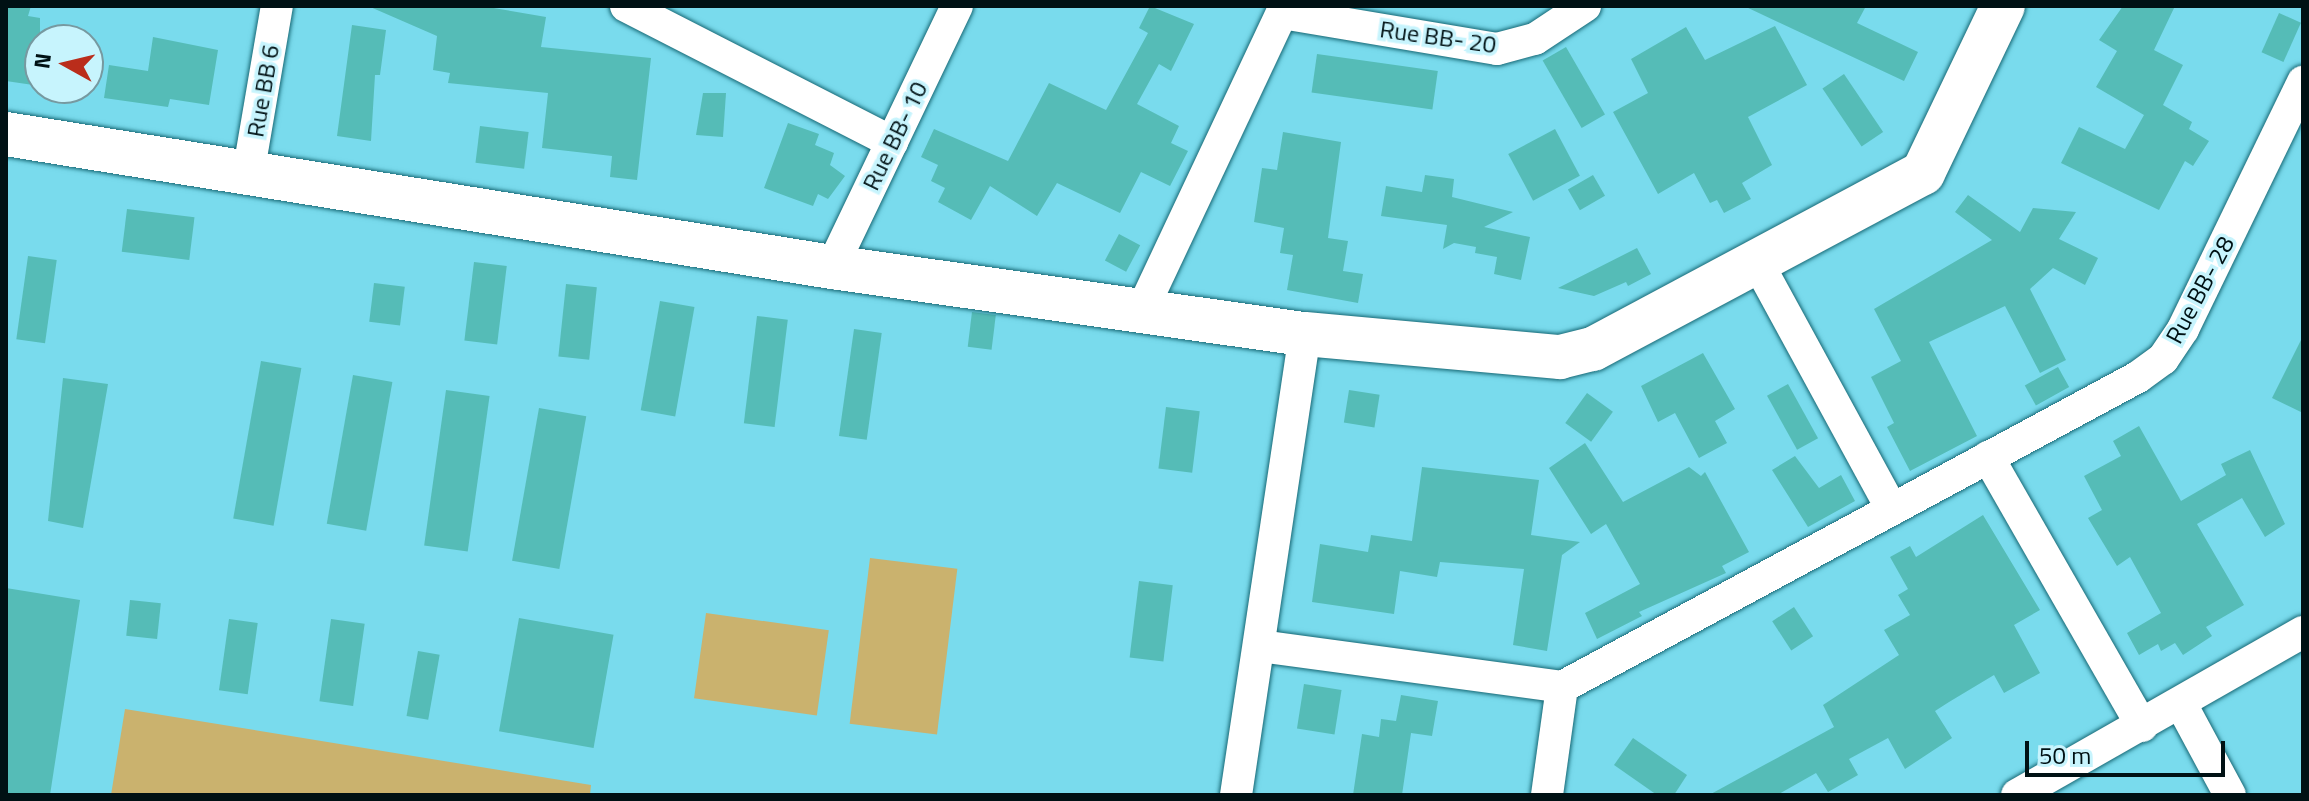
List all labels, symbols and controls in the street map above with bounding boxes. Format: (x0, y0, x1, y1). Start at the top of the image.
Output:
street label: Rue BB- 20 (1378, 15, 1498, 59)
north arrow (24, 24, 104, 104)
street label: Rue BB 6 (241, 43, 285, 139)
text: N (24, 51, 60, 71)
street label: Rue BB- 10 (856, 77, 934, 195)
street label: Rue BB- 28 (2160, 232, 2240, 348)
scale bar (2029, 725, 2229, 775)
text: 50 m (2039, 737, 2091, 773)

